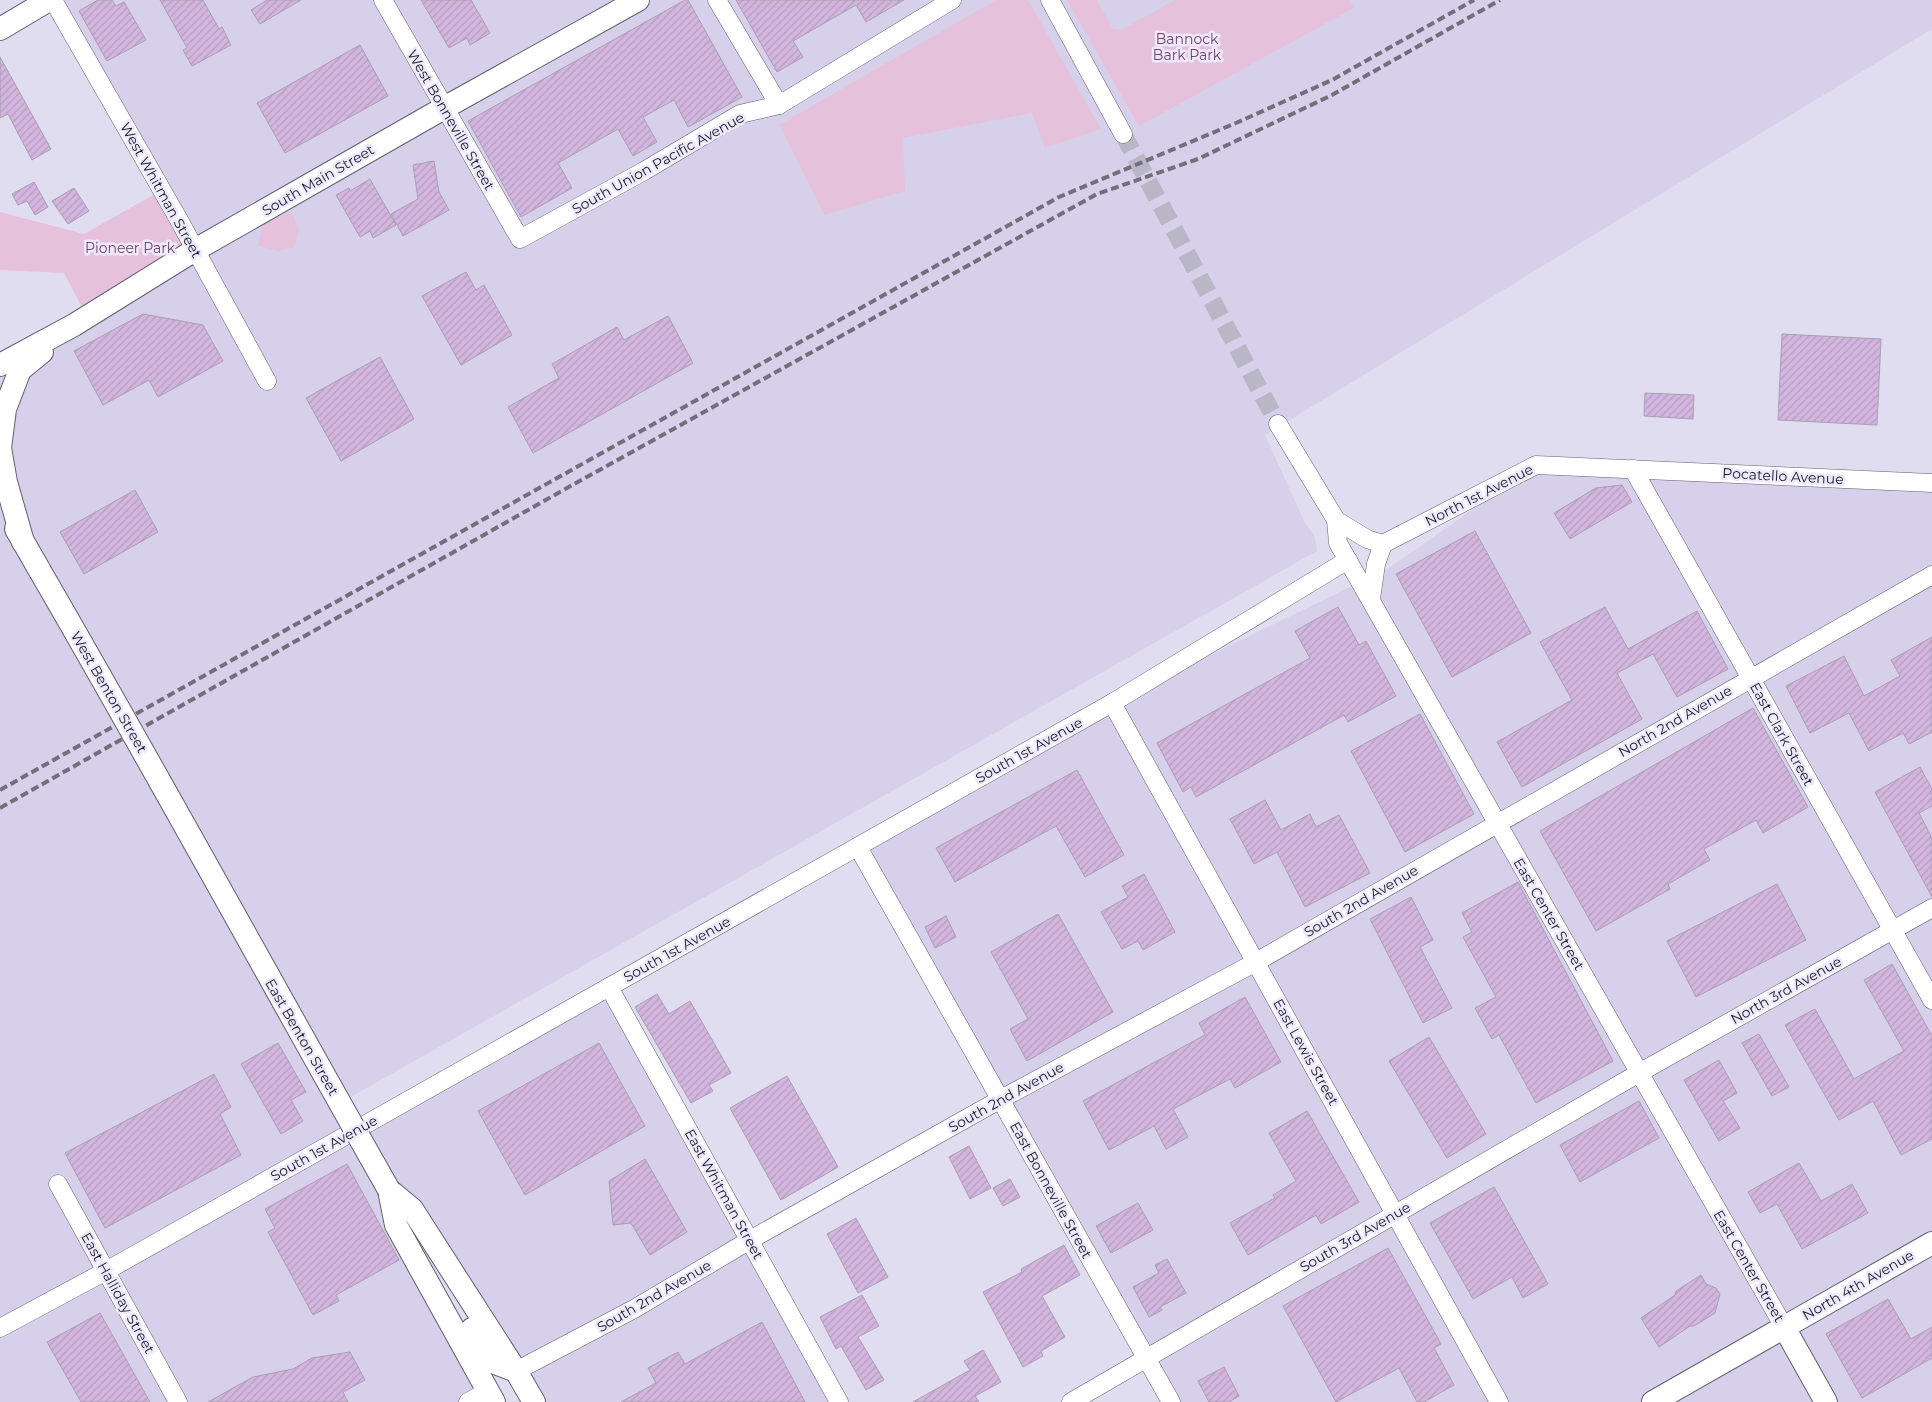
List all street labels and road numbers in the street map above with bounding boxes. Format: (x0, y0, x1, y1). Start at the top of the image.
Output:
street label: West Bonneville Street (403, 47, 499, 194)
street label: South Union Pacific Avenue (569, 108, 747, 218)
street label: West Whitman Street (116, 119, 206, 261)
street label: South Main Street (259, 140, 378, 219)
street label: North 1st Avenue (1422, 460, 1536, 530)
street label: Pocatello Avenue (1722, 464, 1844, 488)
street label: West Benton Street (67, 628, 151, 756)
street label: East Clark Street (1746, 679, 1818, 789)
street label: North 2nd Avenue (1615, 681, 1735, 761)
street label: South 1st Avenue (972, 713, 1086, 787)
street label: East Center Street (1510, 855, 1589, 974)
street label: South 2nd Avenue (1301, 861, 1421, 941)
street label: South 1st Avenue (620, 912, 734, 986)
street label: North 3rd Avenue (1727, 952, 1845, 1028)
street label: East Benton Street (261, 975, 343, 1099)
street label: East Lewis Street (1269, 996, 1343, 1109)
street label: South 2nd Avenue (945, 1058, 1067, 1136)
street label: South 1st Avenue (267, 1111, 381, 1185)
street label: East Bonneville Street (1006, 1118, 1096, 1262)
street label: East Whitman Street (681, 1126, 768, 1263)
street label: South 3rd Avenue (1296, 1198, 1414, 1276)
street label: East Center Street (1710, 1207, 1789, 1326)
street label: East Halliday Street (77, 1229, 159, 1357)
street label: North 4th Avenue (1799, 1246, 1917, 1324)
street label: South 2nd Avenue (594, 1256, 714, 1336)

